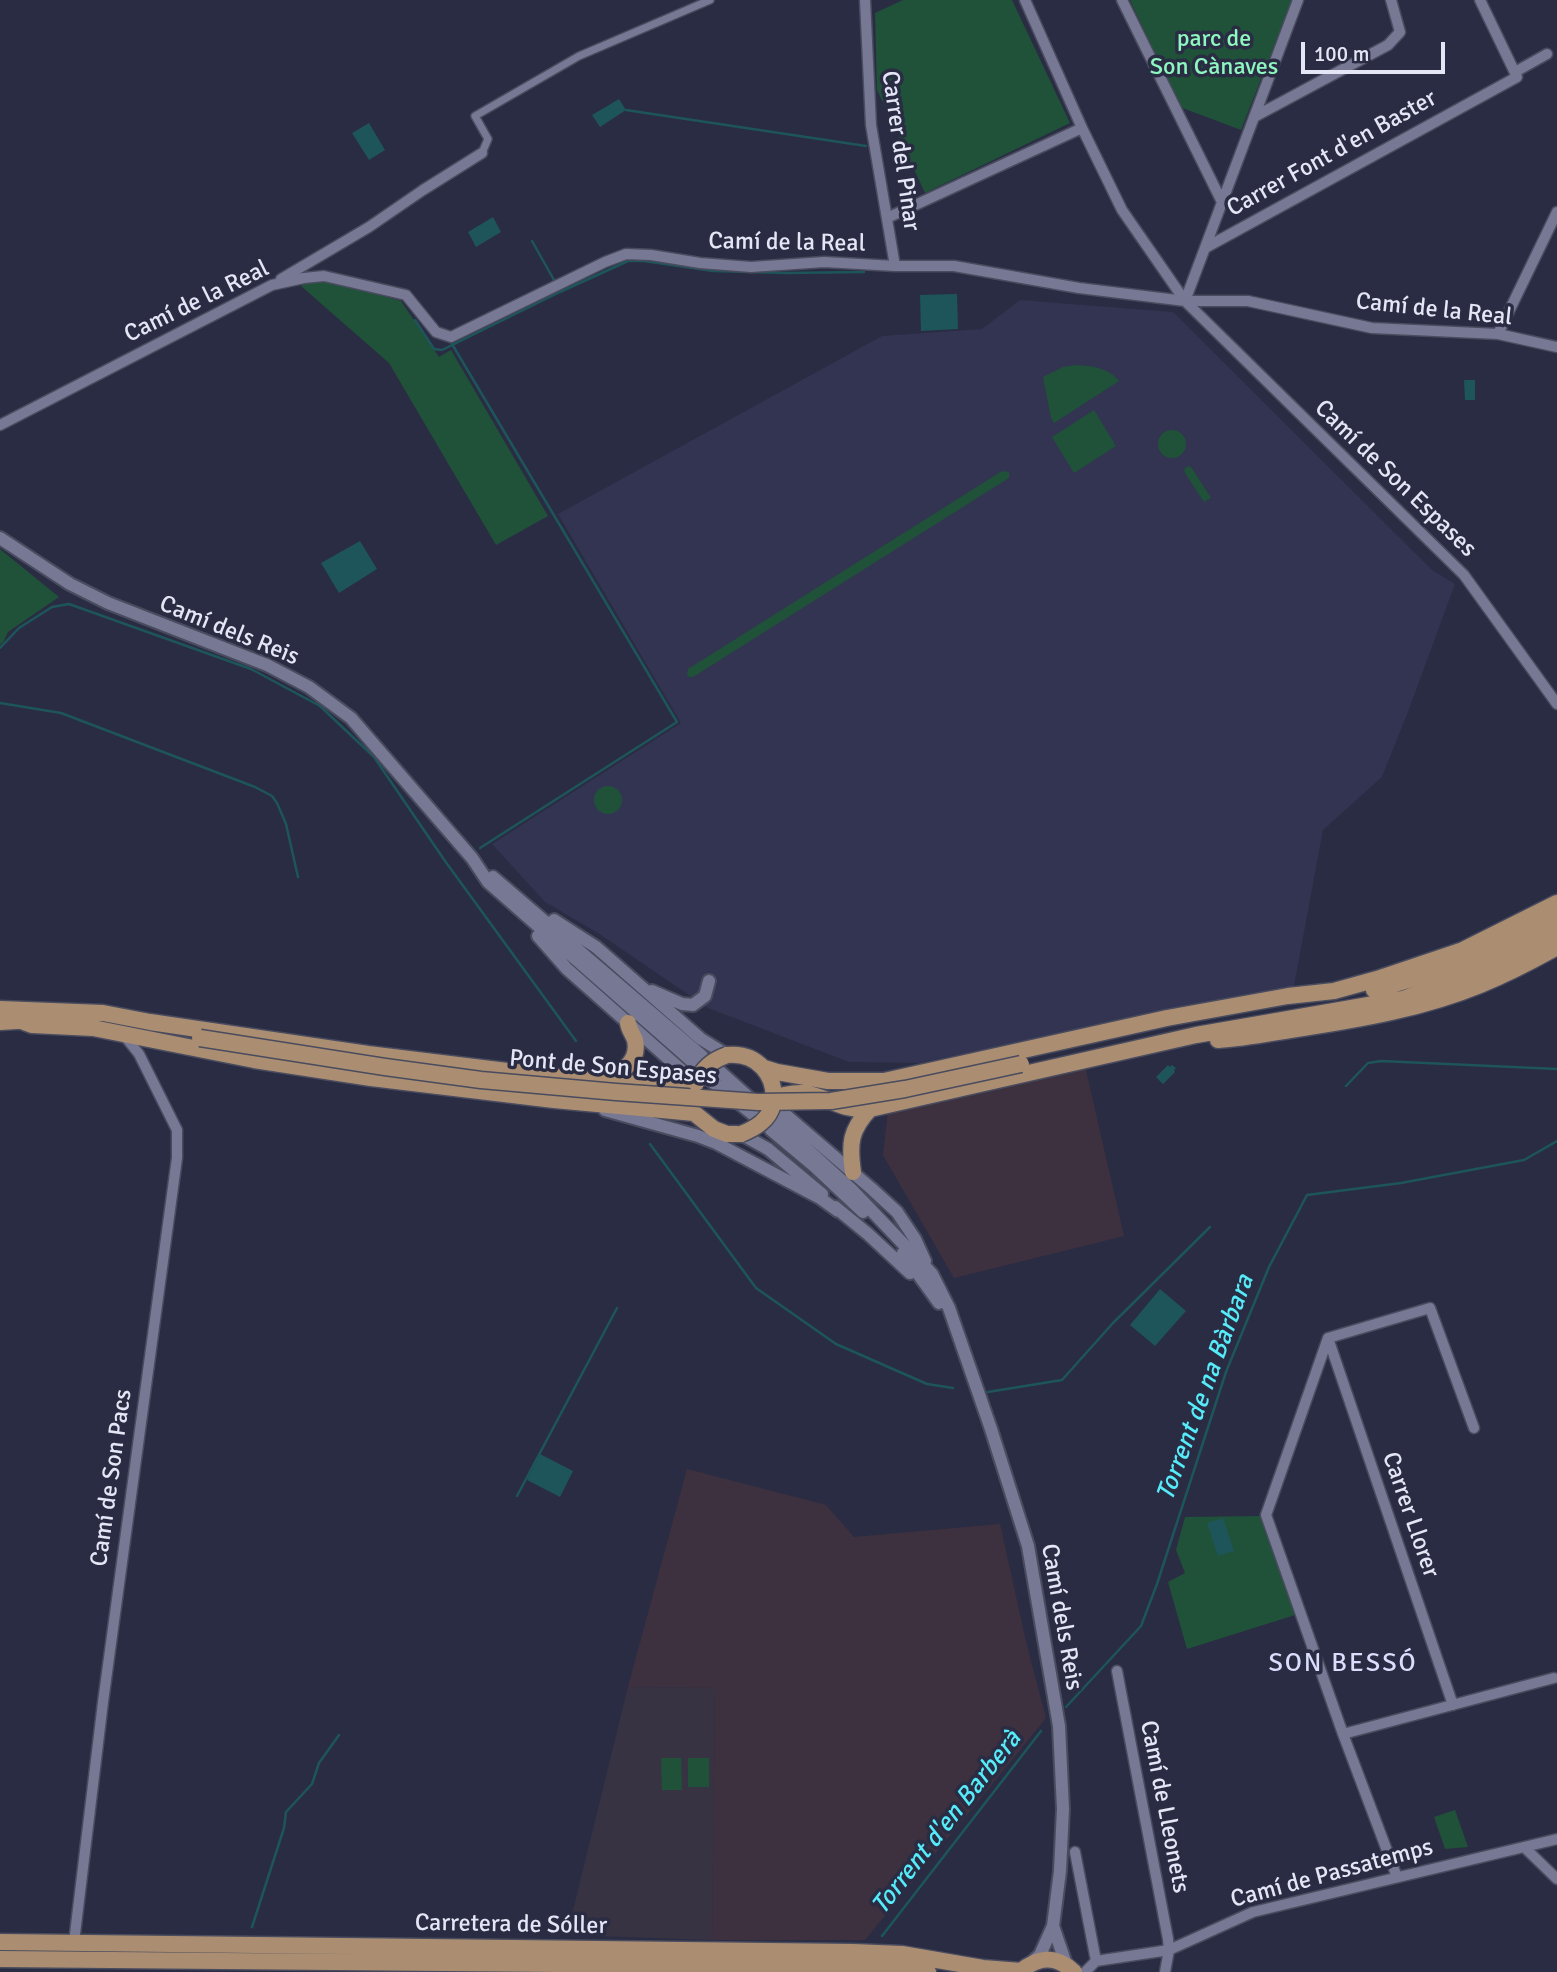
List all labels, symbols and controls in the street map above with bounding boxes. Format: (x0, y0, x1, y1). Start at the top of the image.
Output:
park label: parc de Son Cànaves (1150, 26, 1278, 82)
scale bar (1305, 28, 1448, 72)
text: 100 m (1314, 41, 1369, 67)
street label: Carrer del Pinar (875, 69, 925, 233)
street label: Carrer Font d'en Baster (1222, 84, 1442, 224)
street label: Camí de la Real (708, 227, 866, 259)
street label: Camí de la Real (120, 255, 274, 349)
street label: Camí de la Real (1354, 287, 1514, 333)
street label: Camí de Son Espases (1308, 394, 1482, 564)
street label: Camí dels Reis (155, 590, 303, 672)
street label: Pont de Son Espases (508, 1045, 718, 1091)
water label: Torrent de na Bàrbara (1151, 1271, 1261, 1505)
street label: Camí de Son Pacs (85, 1388, 139, 1568)
street label: Carrer Llorer (1375, 1449, 1445, 1581)
street label: Camí dels Reis (1034, 1542, 1088, 1692)
district label: SON BESSÓ (1270, 1648, 1416, 1680)
street label: Camí de Lleonets (1133, 1718, 1195, 1896)
water label: Torrent d'en Barberà (866, 1725, 1028, 1921)
street label: Camí de Passatemps (1228, 1833, 1436, 1915)
street label: Carretera de Sóller (415, 1909, 607, 1941)

